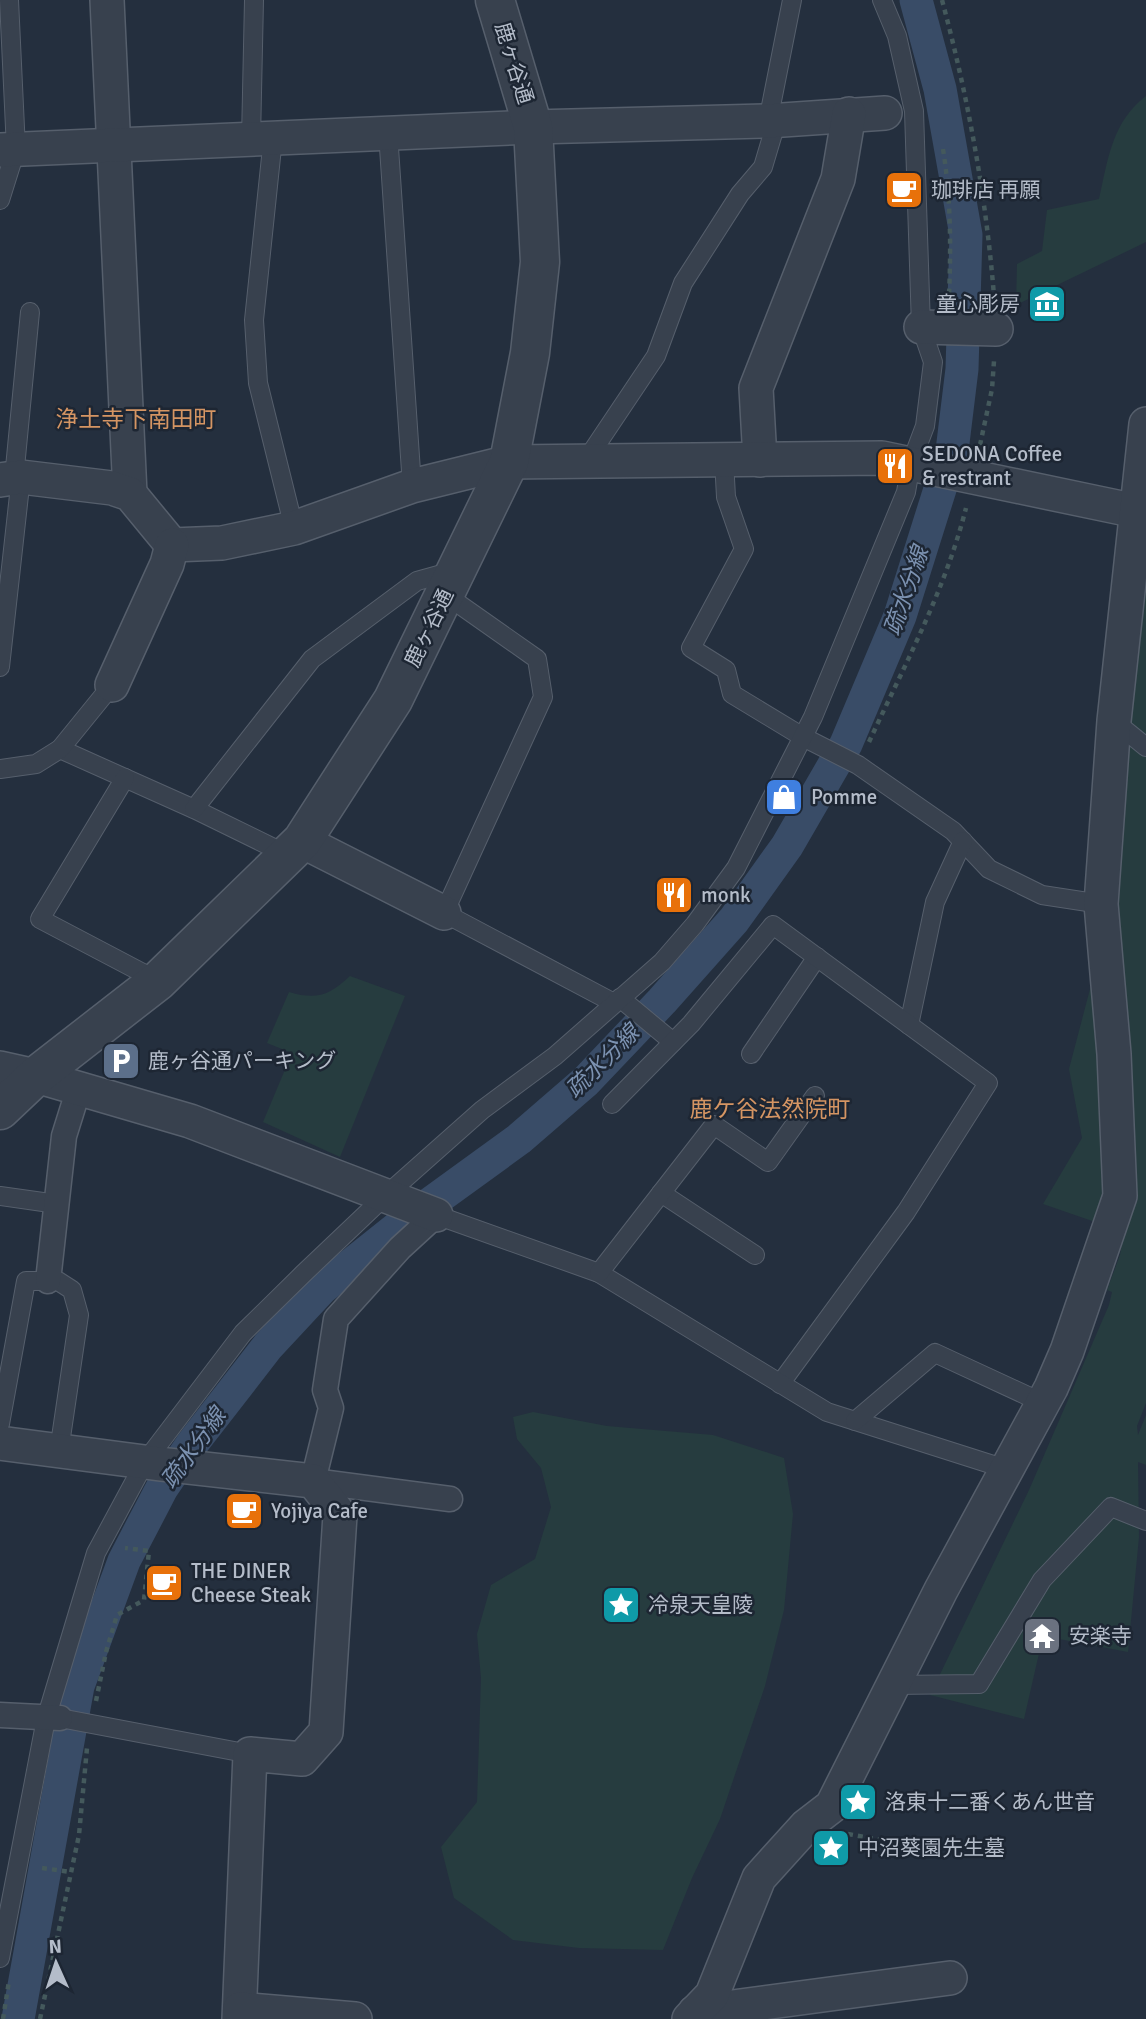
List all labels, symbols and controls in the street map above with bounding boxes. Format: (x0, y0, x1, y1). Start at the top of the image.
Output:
street label: 鹿ヶ谷通 (489, 19, 539, 107)
cafe icon: 珈琲店 再願 (883, 169, 925, 211)
place label: 珈琲店 再願 (931, 177, 1041, 203)
museum icon: 童心彫房 (1026, 283, 1068, 325)
place label: 童心彫房 (936, 291, 1020, 317)
district label: 浄土寺下南田町 (56, 405, 217, 434)
place label: SEDONA Coffee & restrant (922, 441, 1062, 491)
restaurant icon: SEDONA Coffee & restrant (874, 445, 916, 487)
water label: 疏水分線 (878, 540, 936, 639)
street label: 鹿ヶ谷通 (399, 585, 459, 671)
shop icon: Pomme (763, 776, 805, 818)
place label: Pomme (811, 784, 877, 810)
restaurant icon: monk (653, 874, 695, 916)
place label: monk (701, 882, 751, 908)
water label: 疏水分線 (560, 1016, 647, 1104)
parking icon: 鹿ヶ谷通パーキング (100, 1040, 142, 1082)
place label: 鹿ヶ谷通パーキング (148, 1048, 336, 1074)
district label: 鹿ケ谷法然院町 (690, 1095, 851, 1124)
water label: 疏水分線 (155, 1400, 234, 1494)
cafe icon: Yojiya Cafe (223, 1490, 265, 1532)
place label: Yojiya Cafe (271, 1498, 368, 1524)
place label: THE DINER Cheese Steak (191, 1558, 311, 1608)
cafe icon: THE DINER Cheese Steak (143, 1562, 185, 1604)
place icon: 冷泉天皇陵 (600, 1584, 642, 1626)
place label: 冷泉天皇陵 (648, 1592, 753, 1618)
temple icon: 安楽寺 (1021, 1615, 1063, 1657)
place label: 安楽寺 (1069, 1623, 1132, 1649)
place icon: 洛東十二番くあん世音 (837, 1781, 879, 1823)
place label: 洛東十二番くあん世音 (885, 1789, 1095, 1815)
place icon: 中沼葵園先生墓 (810, 1827, 852, 1869)
place label: 中沼葵園先生墓 (858, 1835, 1005, 1861)
north arrow (21, 1928, 91, 1998)
text: N (48, 1935, 62, 1959)

